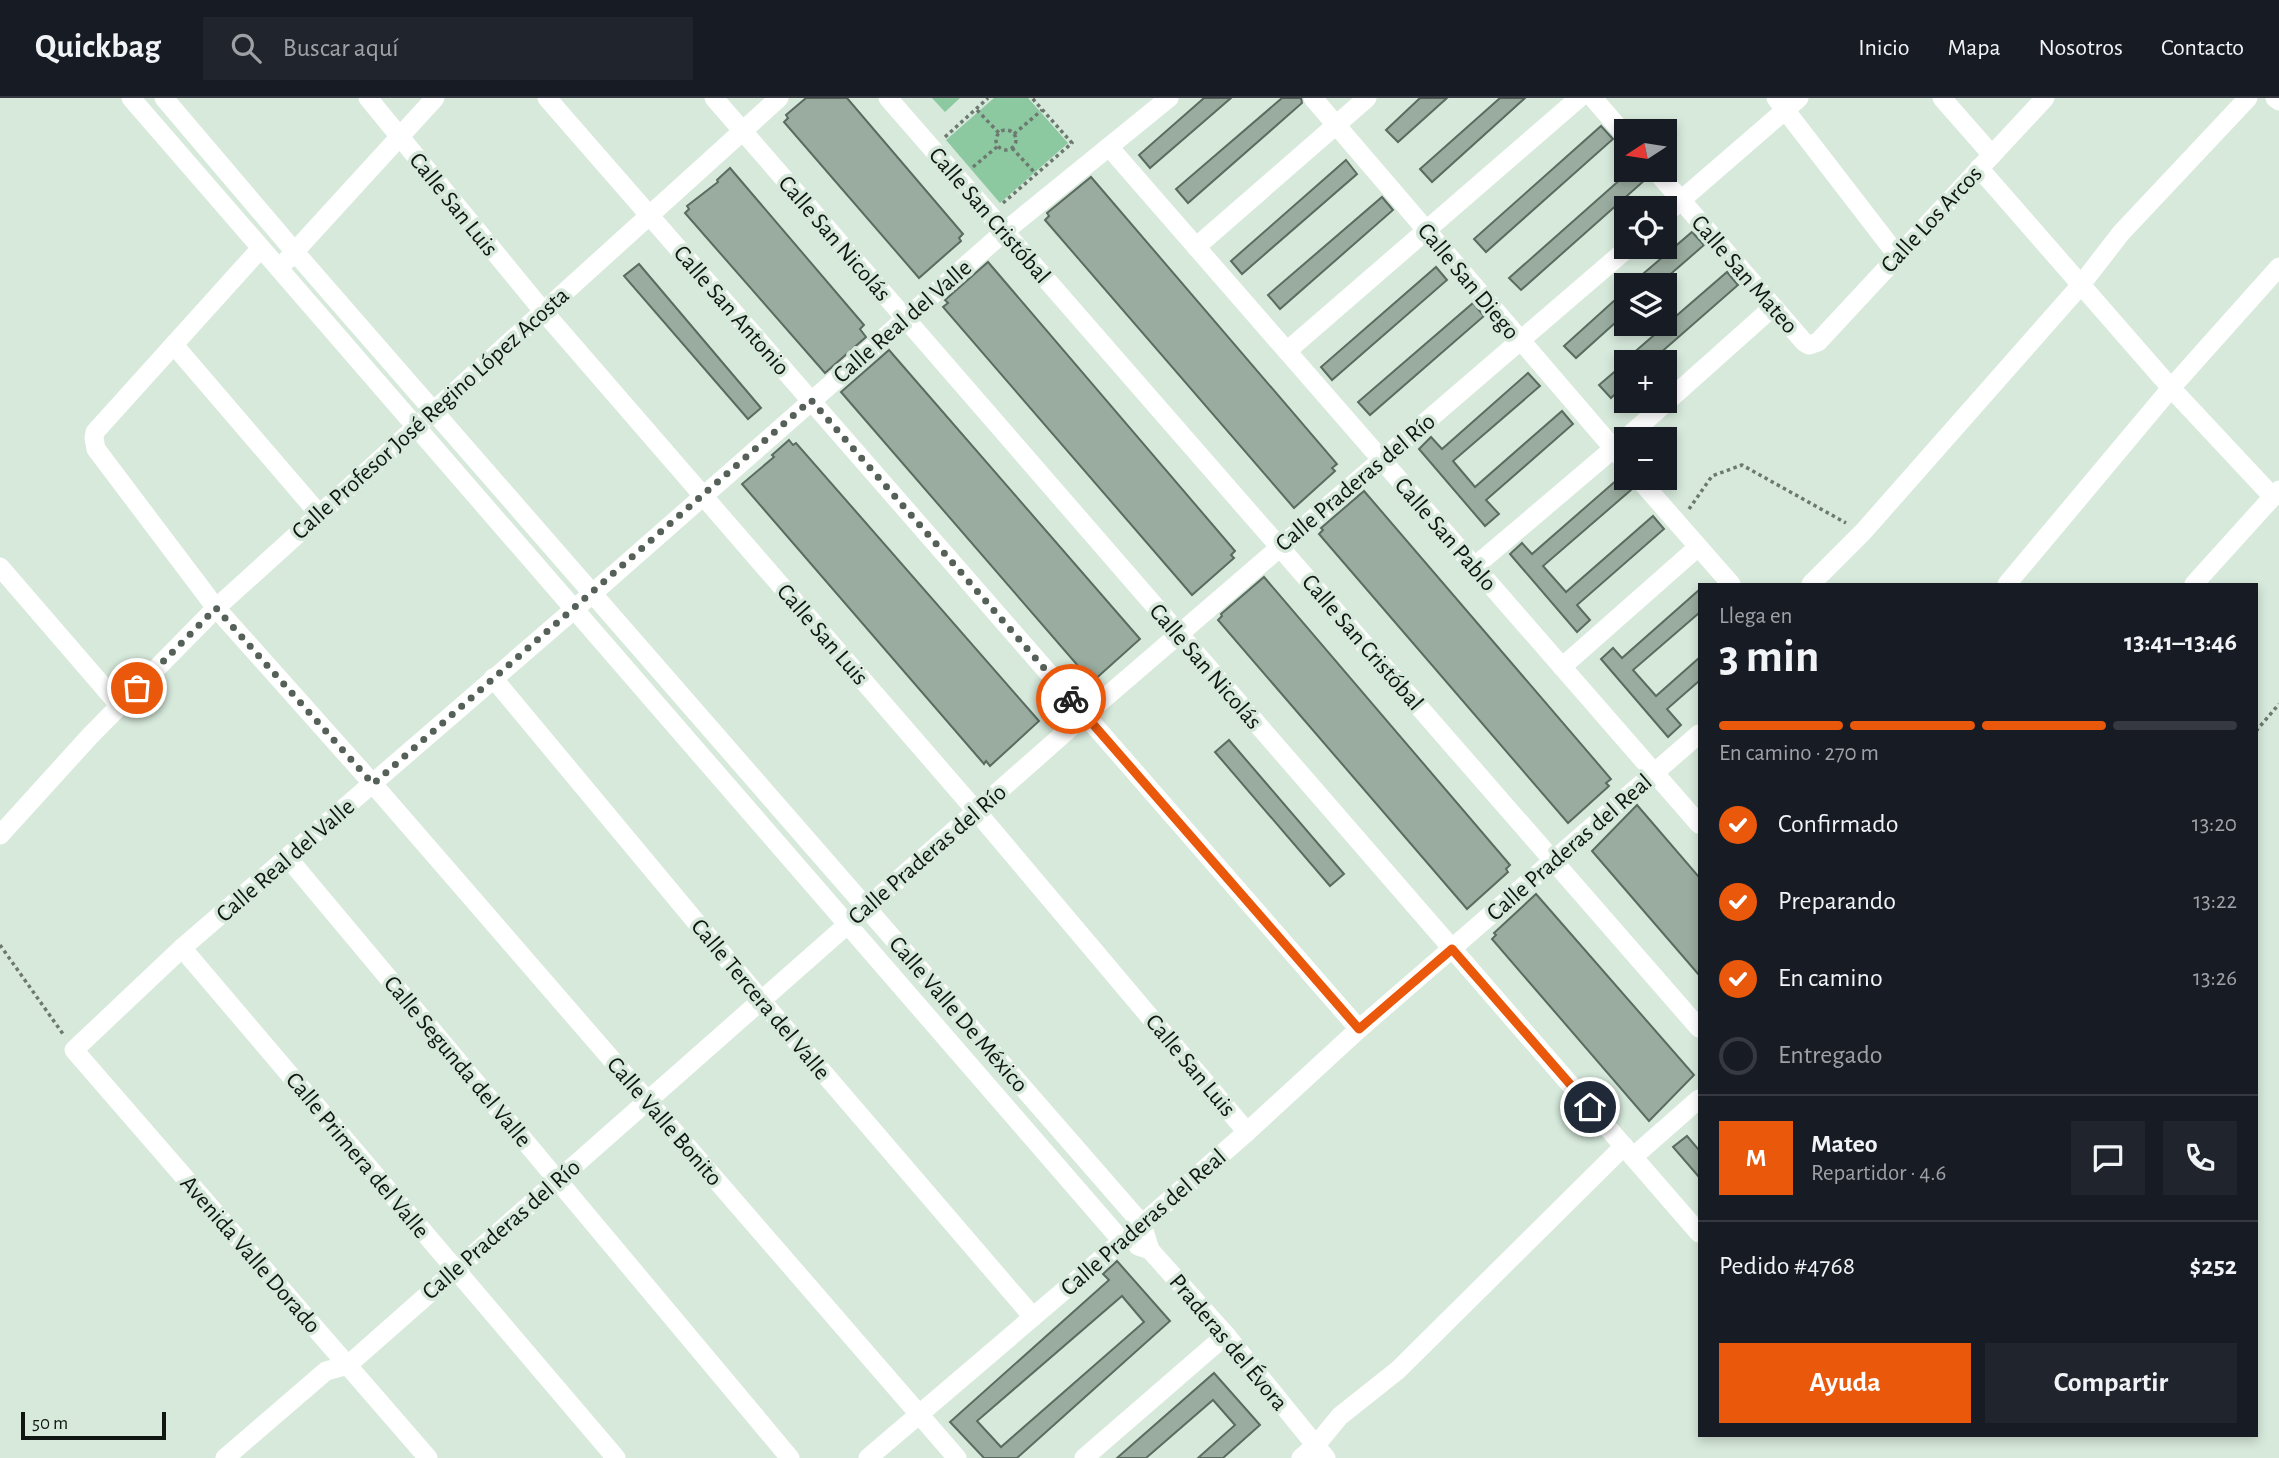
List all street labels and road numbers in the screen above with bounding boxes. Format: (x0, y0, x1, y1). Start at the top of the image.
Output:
street label: Calle San Cristóbal (924, 143, 1055, 288)
street label: Calle San Luis (404, 148, 502, 261)
street label: Calle Los Arcos (1877, 162, 1987, 278)
street label: Calle San Nicolás (773, 171, 895, 306)
street label: Calle San Mateo (1686, 211, 1802, 339)
street label: Calle San Diego (1413, 219, 1524, 345)
street label: Calle San Antonio (669, 241, 794, 380)
street label: Calle Real del Valle (829, 255, 976, 388)
street label: Calle Profesor José Regino López Acosta (287, 283, 574, 544)
street label: Calle Praderas del Río (1271, 409, 1440, 556)
street label: Calle San Pablo (1390, 473, 1501, 596)
street label: Calle San Cristóbal (1297, 570, 1428, 715)
street label: Calle San Luis (772, 579, 872, 690)
street label: Calle San Nicolás (1144, 599, 1266, 734)
street label: Calle Praderas del Real (1483, 770, 1657, 926)
street label: Calle Praderas del Río (844, 780, 1011, 930)
street label: Calle Real del Valle (212, 794, 359, 927)
street label: Calle Tercera del Valle (686, 915, 834, 1085)
street label: Calle Valle De México (884, 932, 1032, 1097)
street label: Calle Segunda del Valle (379, 971, 536, 1152)
street label: Calle San Luis (1141, 1010, 1240, 1121)
street label: Calle Valle Bonito (602, 1053, 726, 1191)
street label: Calle Primera del Valle (281, 1068, 433, 1243)
street label: Calle Praderas del Real (1057, 1145, 1231, 1301)
street label: Calle Praderas del Río (418, 1155, 585, 1305)
street label: Avenida Valle Dorado (176, 1171, 325, 1338)
street label: Praderas del Évora (1164, 1269, 1294, 1415)

